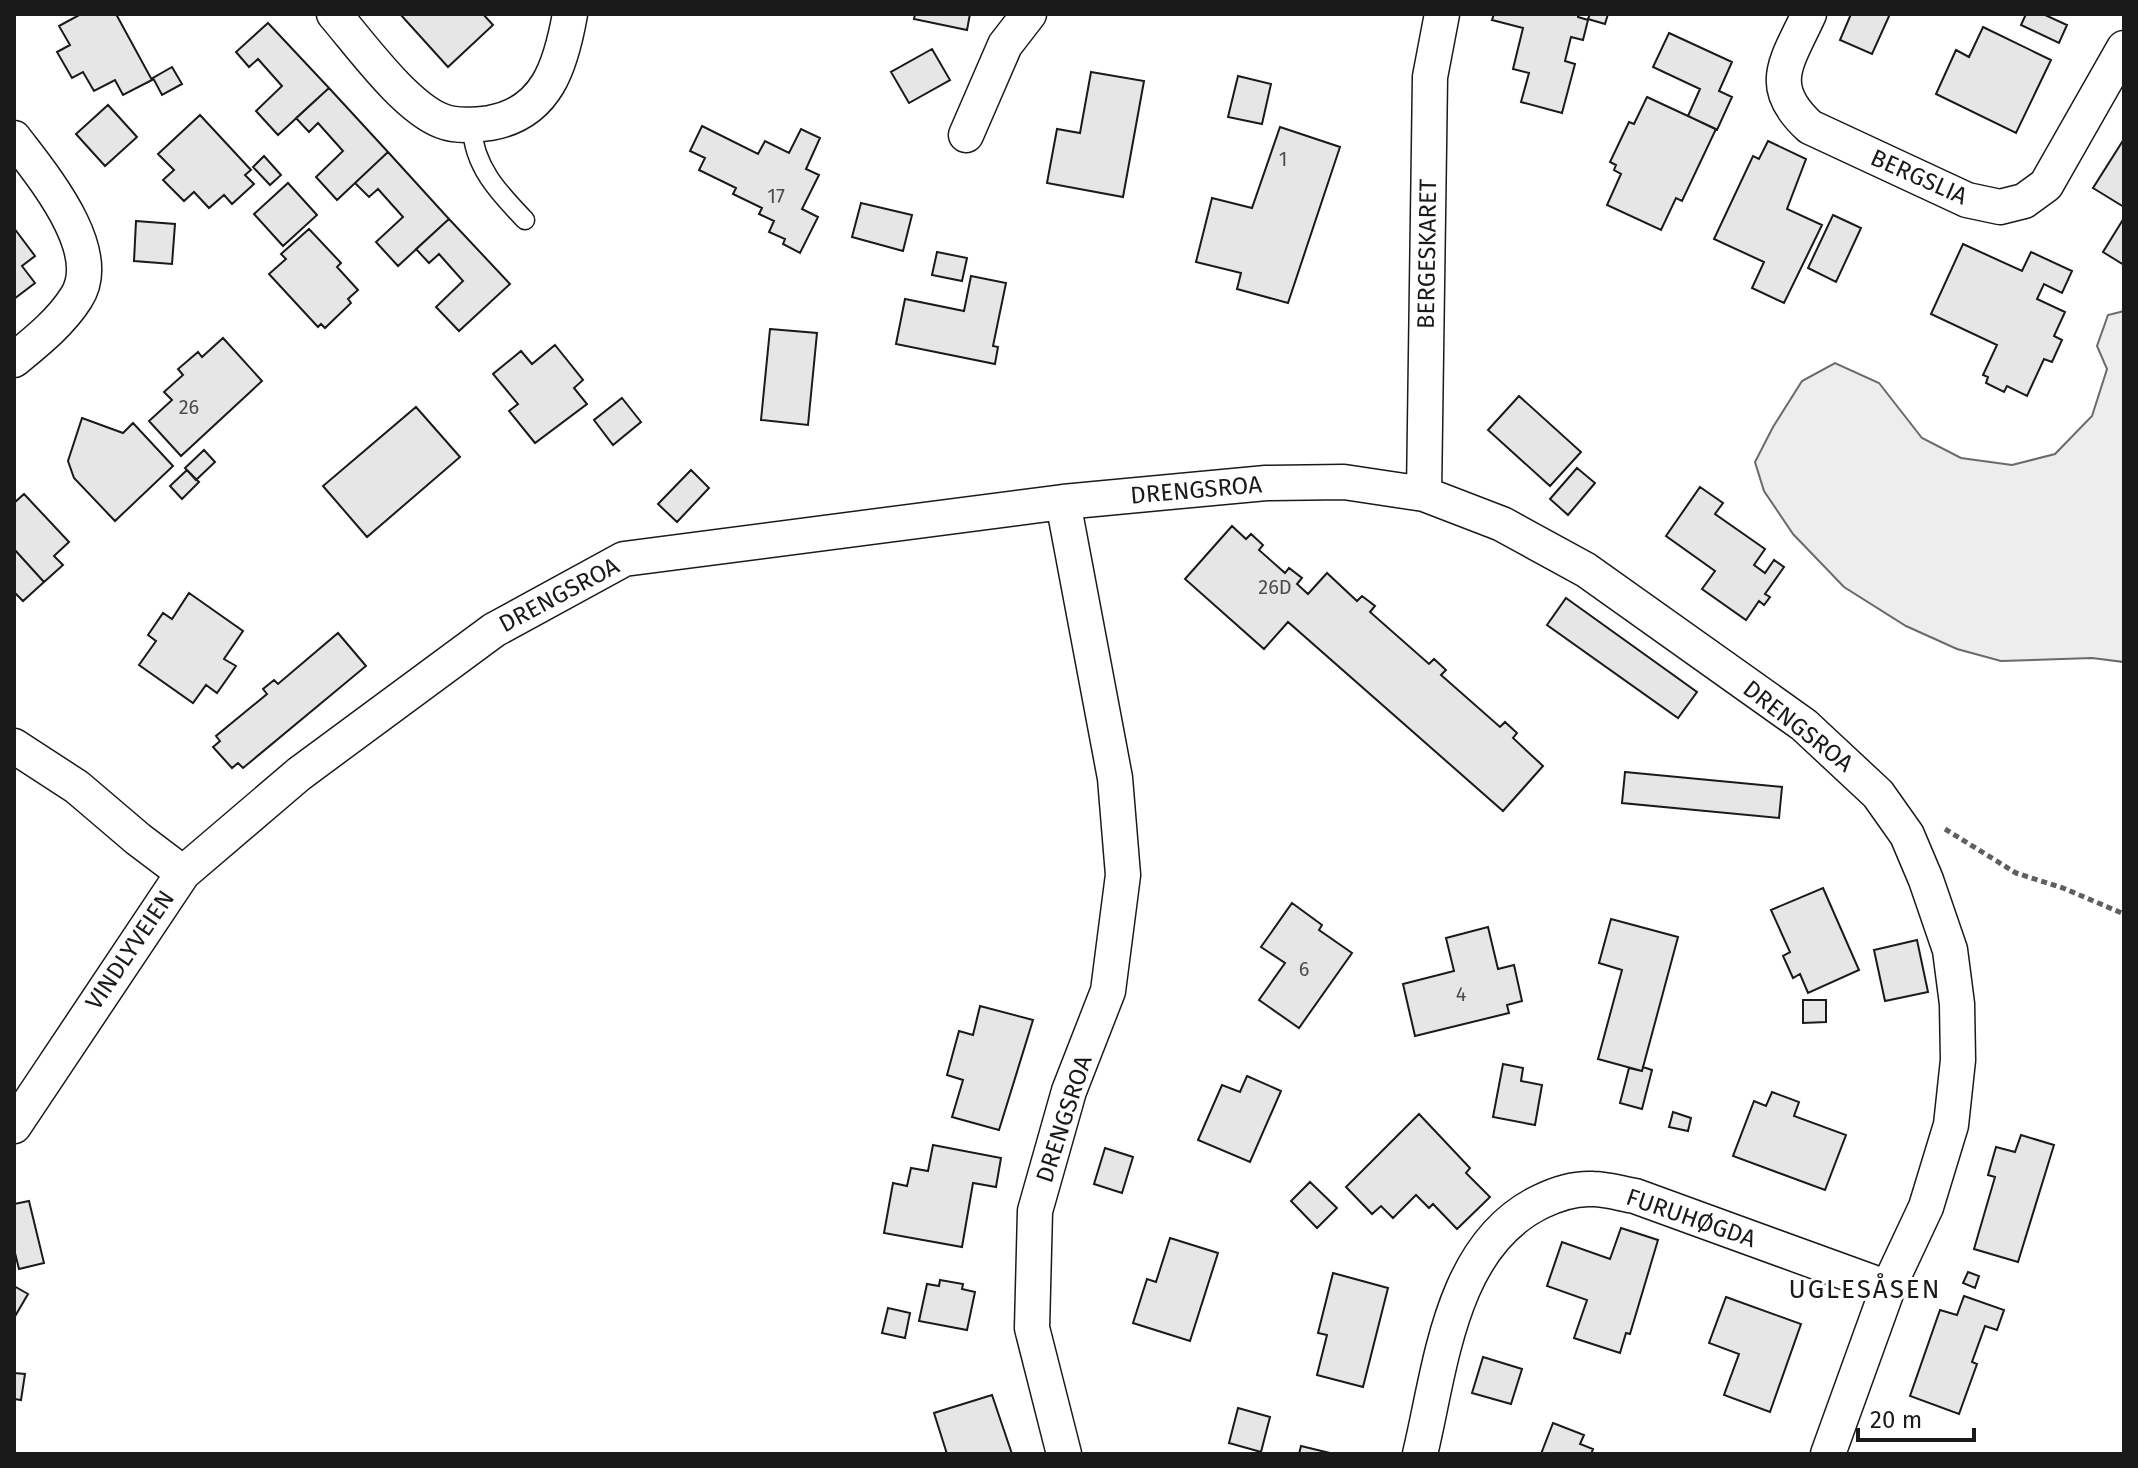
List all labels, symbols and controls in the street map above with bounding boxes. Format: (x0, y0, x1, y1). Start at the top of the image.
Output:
street label: BERGSLIA (1866, 143, 1972, 211)
house number: 1 (1279, 147, 1287, 171)
street label: BERGESKARET (1412, 178, 1442, 329)
house number: 17 (767, 184, 785, 208)
house number: 26 (179, 395, 199, 419)
street label: DRENGSROA (1129, 470, 1263, 510)
street label: DRENGSROA (494, 552, 624, 638)
house number: 26D (1258, 575, 1292, 599)
street label: DRENGSROA (1737, 674, 1859, 778)
street label: VINDLYVEIEN (80, 885, 180, 1015)
house number: 6 (1299, 957, 1309, 981)
house number: 4 (1456, 982, 1467, 1006)
street label: DRENGSROA (1030, 1052, 1098, 1186)
street label: FURUHØGDA (1623, 1183, 1760, 1253)
district label: UGLESÅSEN (1789, 1272, 1942, 1305)
scale bar (1858, 1392, 1974, 1442)
text: 20 m (1870, 1406, 1922, 1434)

